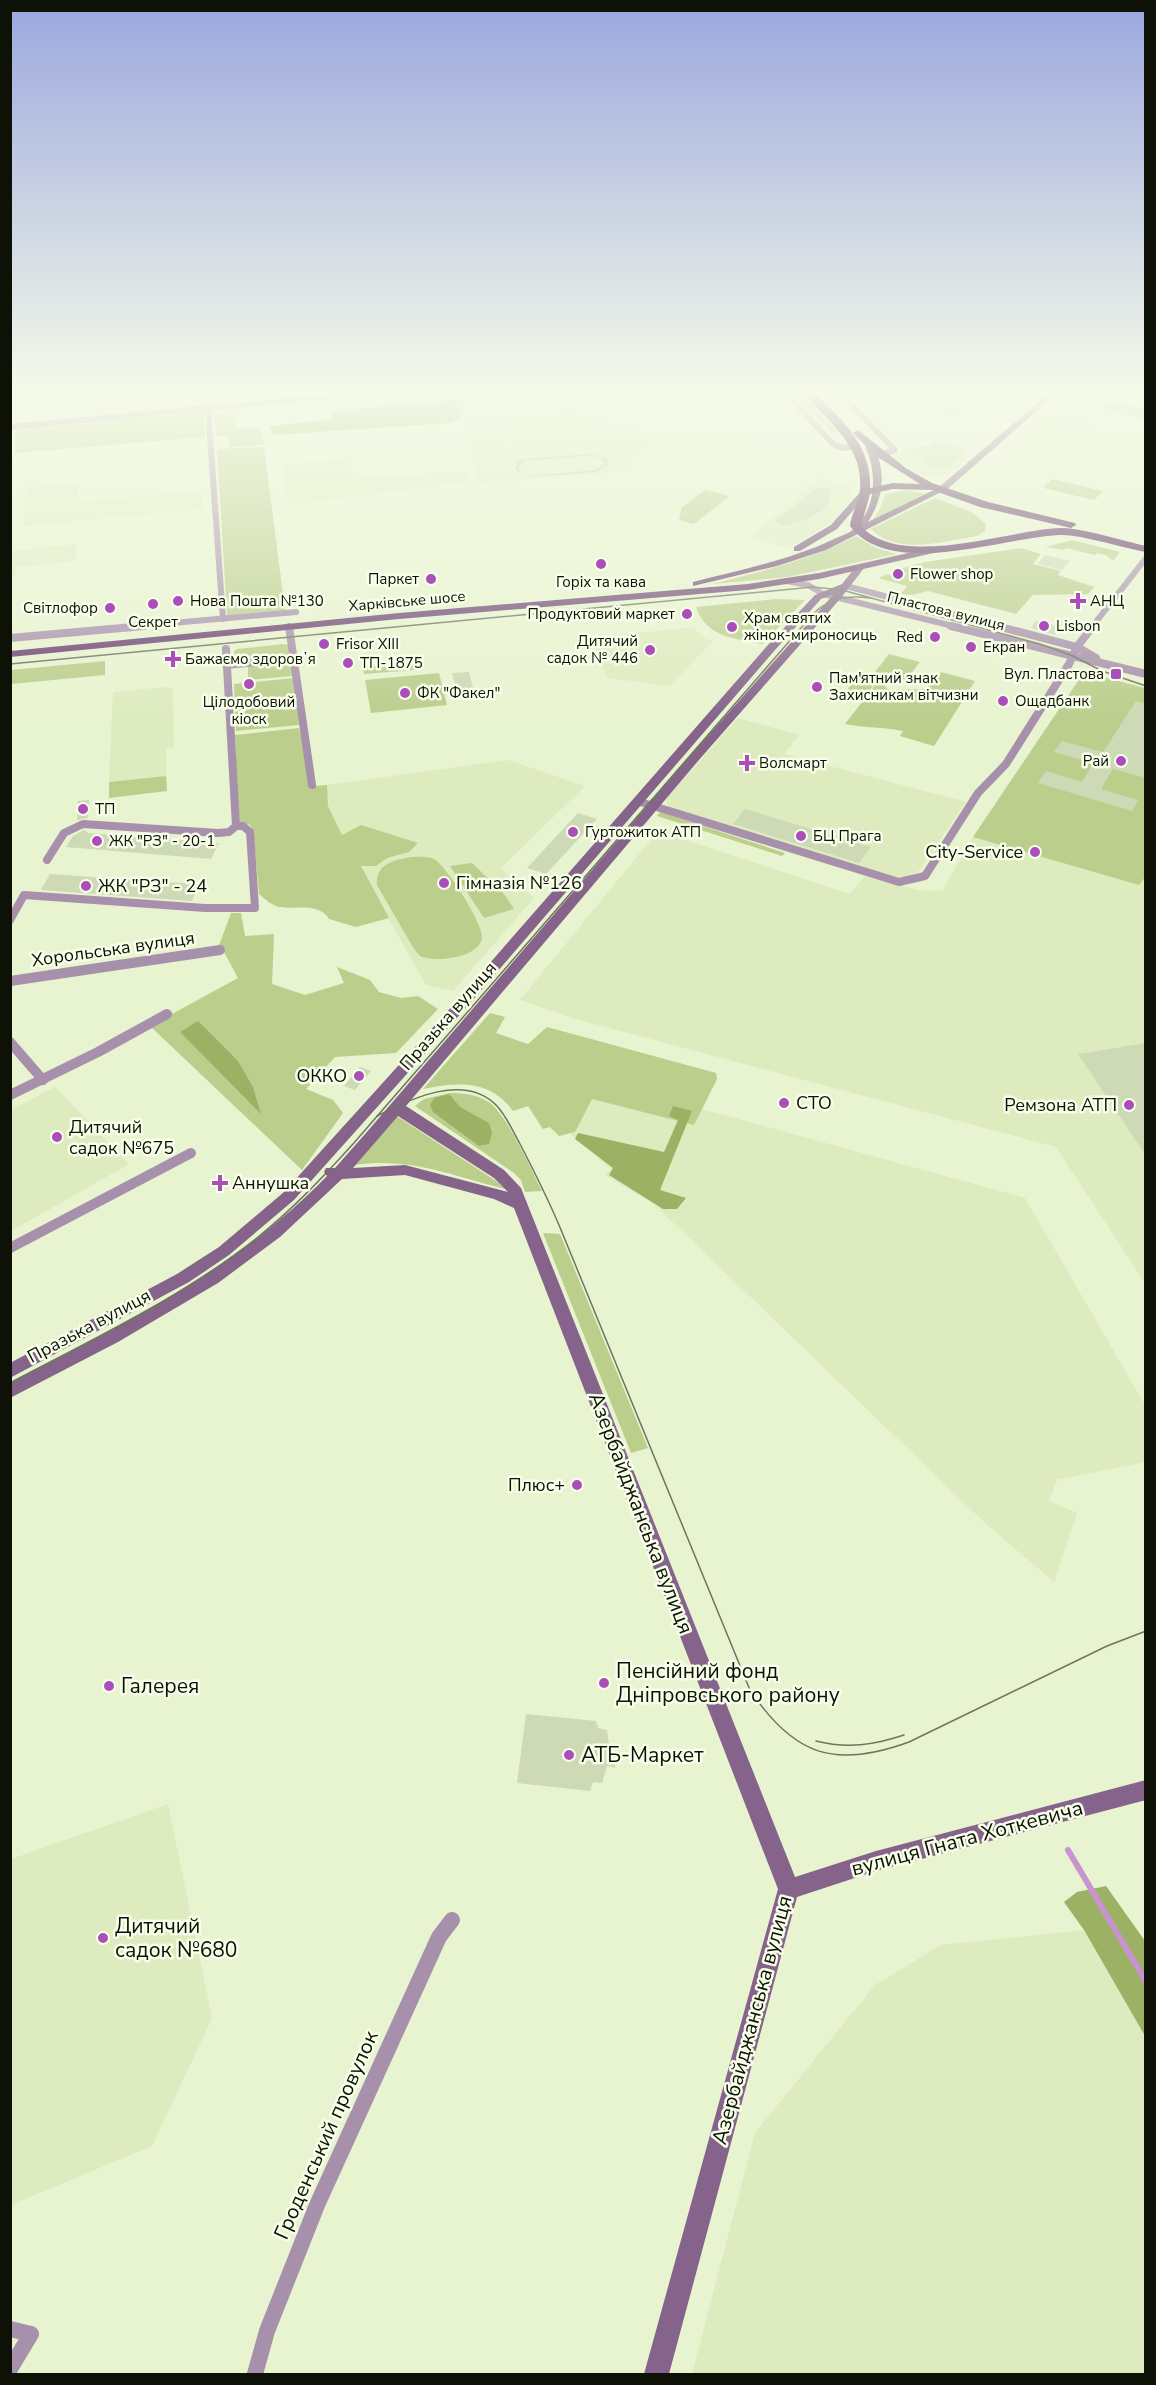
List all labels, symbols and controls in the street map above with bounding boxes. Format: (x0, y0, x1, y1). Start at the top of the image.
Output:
marker: Горіх та кава (594, 557, 608, 571)
place label: Flower shop (910, 564, 994, 584)
marker: Flower shop (891, 567, 905, 581)
place label: Паркет (368, 569, 419, 589)
marker: Паркет (424, 572, 438, 586)
place label: Горіх та кава (556, 572, 646, 592)
street label: Харківське шосе (348, 586, 466, 616)
street label: Пластова вулиця (885, 587, 1007, 635)
place label: Нова Пошта №130 (190, 591, 324, 611)
place label: АНЦ (1090, 591, 1124, 611)
marker: Нова Пошта №130 (171, 594, 185, 608)
marker: АНЦ (1071, 594, 1085, 608)
marker: Секрет (146, 597, 160, 611)
place label: Світлофор (23, 598, 98, 618)
marker: Світлофор (103, 601, 117, 615)
place label: Продуктовий маркет (527, 604, 675, 624)
marker: Продуктовий маркет (680, 607, 694, 621)
place label: Храм святих жінок-мироносиць (744, 608, 877, 645)
place label: Секрет (128, 612, 178, 632)
place label: Lisbon (1056, 616, 1100, 636)
marker: Lisbon (1037, 619, 1051, 633)
marker: Храм святих жінок-мироносиць (725, 620, 739, 634)
place label: Red (896, 627, 923, 647)
marker: Red (928, 630, 942, 644)
place label: Дитячий садок № 446 (547, 631, 638, 668)
place label: Frisor XIII (336, 634, 399, 654)
marker: Frisor XIII (317, 637, 331, 651)
place label: Екран (983, 637, 1025, 657)
marker: Екран (964, 640, 978, 654)
marker: Дитячий садок № 446 (643, 643, 657, 657)
place label: Бажаємо здоровʼя (185, 649, 316, 669)
marker: Бажаємо здоровʼя (166, 652, 180, 666)
place label: ТП-1875 (360, 653, 423, 673)
marker: ТП-1875 (341, 656, 355, 670)
place label: Вул. Пластова (1004, 664, 1104, 684)
marker: Вул. Пластова (1109, 667, 1123, 681)
place label: Пам'ятний знак Захисникам вітчизни (829, 668, 978, 705)
marker: Цілодобовий кіоск (242, 677, 256, 691)
marker: Пам'ятний знак Захисникам вітчизни (810, 680, 824, 694)
place label: ФК "Факел" (417, 683, 500, 703)
marker: ФК "Факел" (398, 686, 412, 700)
place label: Ощадбанк (1015, 691, 1089, 711)
place label: Цілодобовий кіоск (203, 692, 295, 729)
marker: Ощадбанк (996, 694, 1010, 708)
place label: Рай (1083, 751, 1109, 771)
place label: Волсмарт (759, 753, 827, 773)
marker: Рай (1114, 754, 1128, 768)
marker: Волсмарт (740, 756, 754, 770)
place label: ТП (95, 799, 115, 819)
marker: ТП (76, 802, 90, 816)
place label: Гуртожиток АТП (585, 822, 701, 842)
marker: Гуртожиток АТП (566, 825, 580, 839)
place label: БЦ Прага (813, 826, 882, 846)
marker: БЦ Прага (794, 829, 808, 843)
place label: ЖК "РЗ" - 20-1 (109, 831, 215, 851)
marker: ЖК "РЗ" - 20-1 (90, 834, 104, 848)
place label: City-Service (925, 840, 1023, 864)
marker: City-Service (1028, 845, 1042, 859)
place label: Гімназія №126 (456, 871, 582, 895)
place label: ЖК "РЗ" - 24 (98, 874, 207, 898)
marker: Гімназія №126 (437, 876, 451, 890)
marker: ЖК "РЗ" - 24 (79, 879, 93, 893)
street label: Хорольська вулиця (30, 926, 196, 972)
street label: Празька вулиця (394, 957, 502, 1075)
place label: ОККО (296, 1064, 347, 1088)
marker: ОККО (352, 1069, 366, 1083)
place label: СТО (796, 1091, 832, 1115)
place label: Ремзона АТП (1004, 1093, 1117, 1117)
marker: СТО (777, 1096, 791, 1110)
marker: Ремзона АТП (1122, 1098, 1136, 1112)
place label: Дитячий садок №675 (69, 1115, 174, 1160)
marker: Дитячий садок №675 (50, 1130, 64, 1144)
place label: Аннушка (232, 1171, 309, 1195)
marker: Аннушка (213, 1176, 227, 1190)
street label: Празька вулиця (23, 1283, 155, 1369)
street label: Азербайджанська вулиця (582, 1388, 700, 1638)
place label: Плюс+ (508, 1473, 565, 1497)
marker: Плюс+ (570, 1478, 584, 1492)
place label: Пенсійний фонд Дніпровського району (616, 1657, 840, 1709)
place label: Галерея (121, 1672, 199, 1700)
marker: Пенсійний фонд Дніпровського району (597, 1676, 611, 1690)
marker: Галерея (102, 1679, 116, 1693)
place label: АТБ-Маркет (581, 1741, 704, 1769)
marker: АТБ-Маркет (562, 1748, 576, 1762)
street label: вулиця Гната Хоткевича (848, 1794, 1086, 1882)
street label: Азербайджанська вулиця (705, 1892, 799, 2148)
place label: Дитячий садок №680 (115, 1912, 237, 1964)
marker: Дитячий садок №680 (96, 1931, 110, 1945)
street label: Гроденський провулок (267, 2025, 385, 2244)

